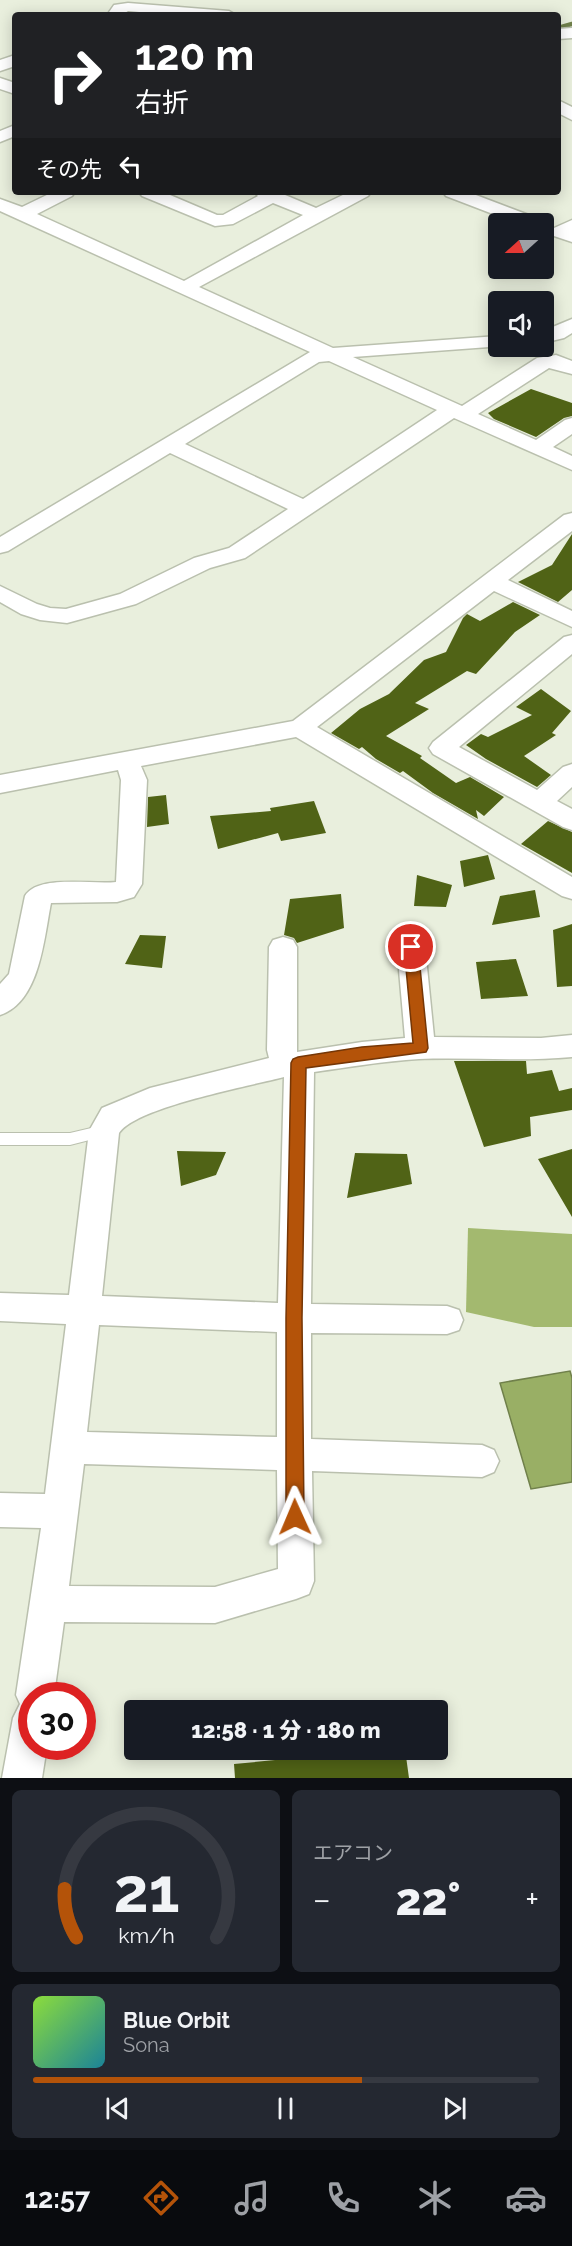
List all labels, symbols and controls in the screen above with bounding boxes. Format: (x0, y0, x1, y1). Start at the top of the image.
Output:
text: 120 m (135, 31, 254, 80)
icon: right (36, 36, 114, 114)
text: 右折 (135, 87, 189, 118)
icon: left (114, 150, 147, 183)
text: その先 (36, 156, 102, 182)
north arrow (488, 213, 554, 279)
map controls (488, 213, 554, 357)
button: sound (488, 291, 554, 357)
pin (385, 921, 436, 972)
icon: arrive (394, 930, 427, 963)
position arrow (263, 1485, 327, 1549)
speed limit sign: 30 (18, 1682, 96, 1760)
text: 12:58 · 1 分 · 180 m (191, 1717, 381, 1743)
text: エアコン (313, 1841, 393, 1865)
text: 21 (113, 1853, 179, 1927)
text: 22° (395, 1873, 461, 1926)
text: − (313, 1880, 331, 1919)
text: + (525, 1880, 539, 1919)
text: km/h (118, 1923, 174, 1948)
text: Blue Orbit (123, 2007, 230, 2033)
text: Sona (123, 2033, 170, 2057)
icon: previous (101, 2092, 134, 2125)
icon: pause (269, 2092, 302, 2125)
icon: next (438, 2092, 471, 2125)
icon: directions (140, 2177, 182, 2219)
icon: music (231, 2177, 273, 2219)
icon: phone (322, 2177, 364, 2219)
icon: climate (414, 2177, 456, 2219)
icon: car (505, 2177, 547, 2219)
text: 12:57 (25, 2183, 90, 2214)

